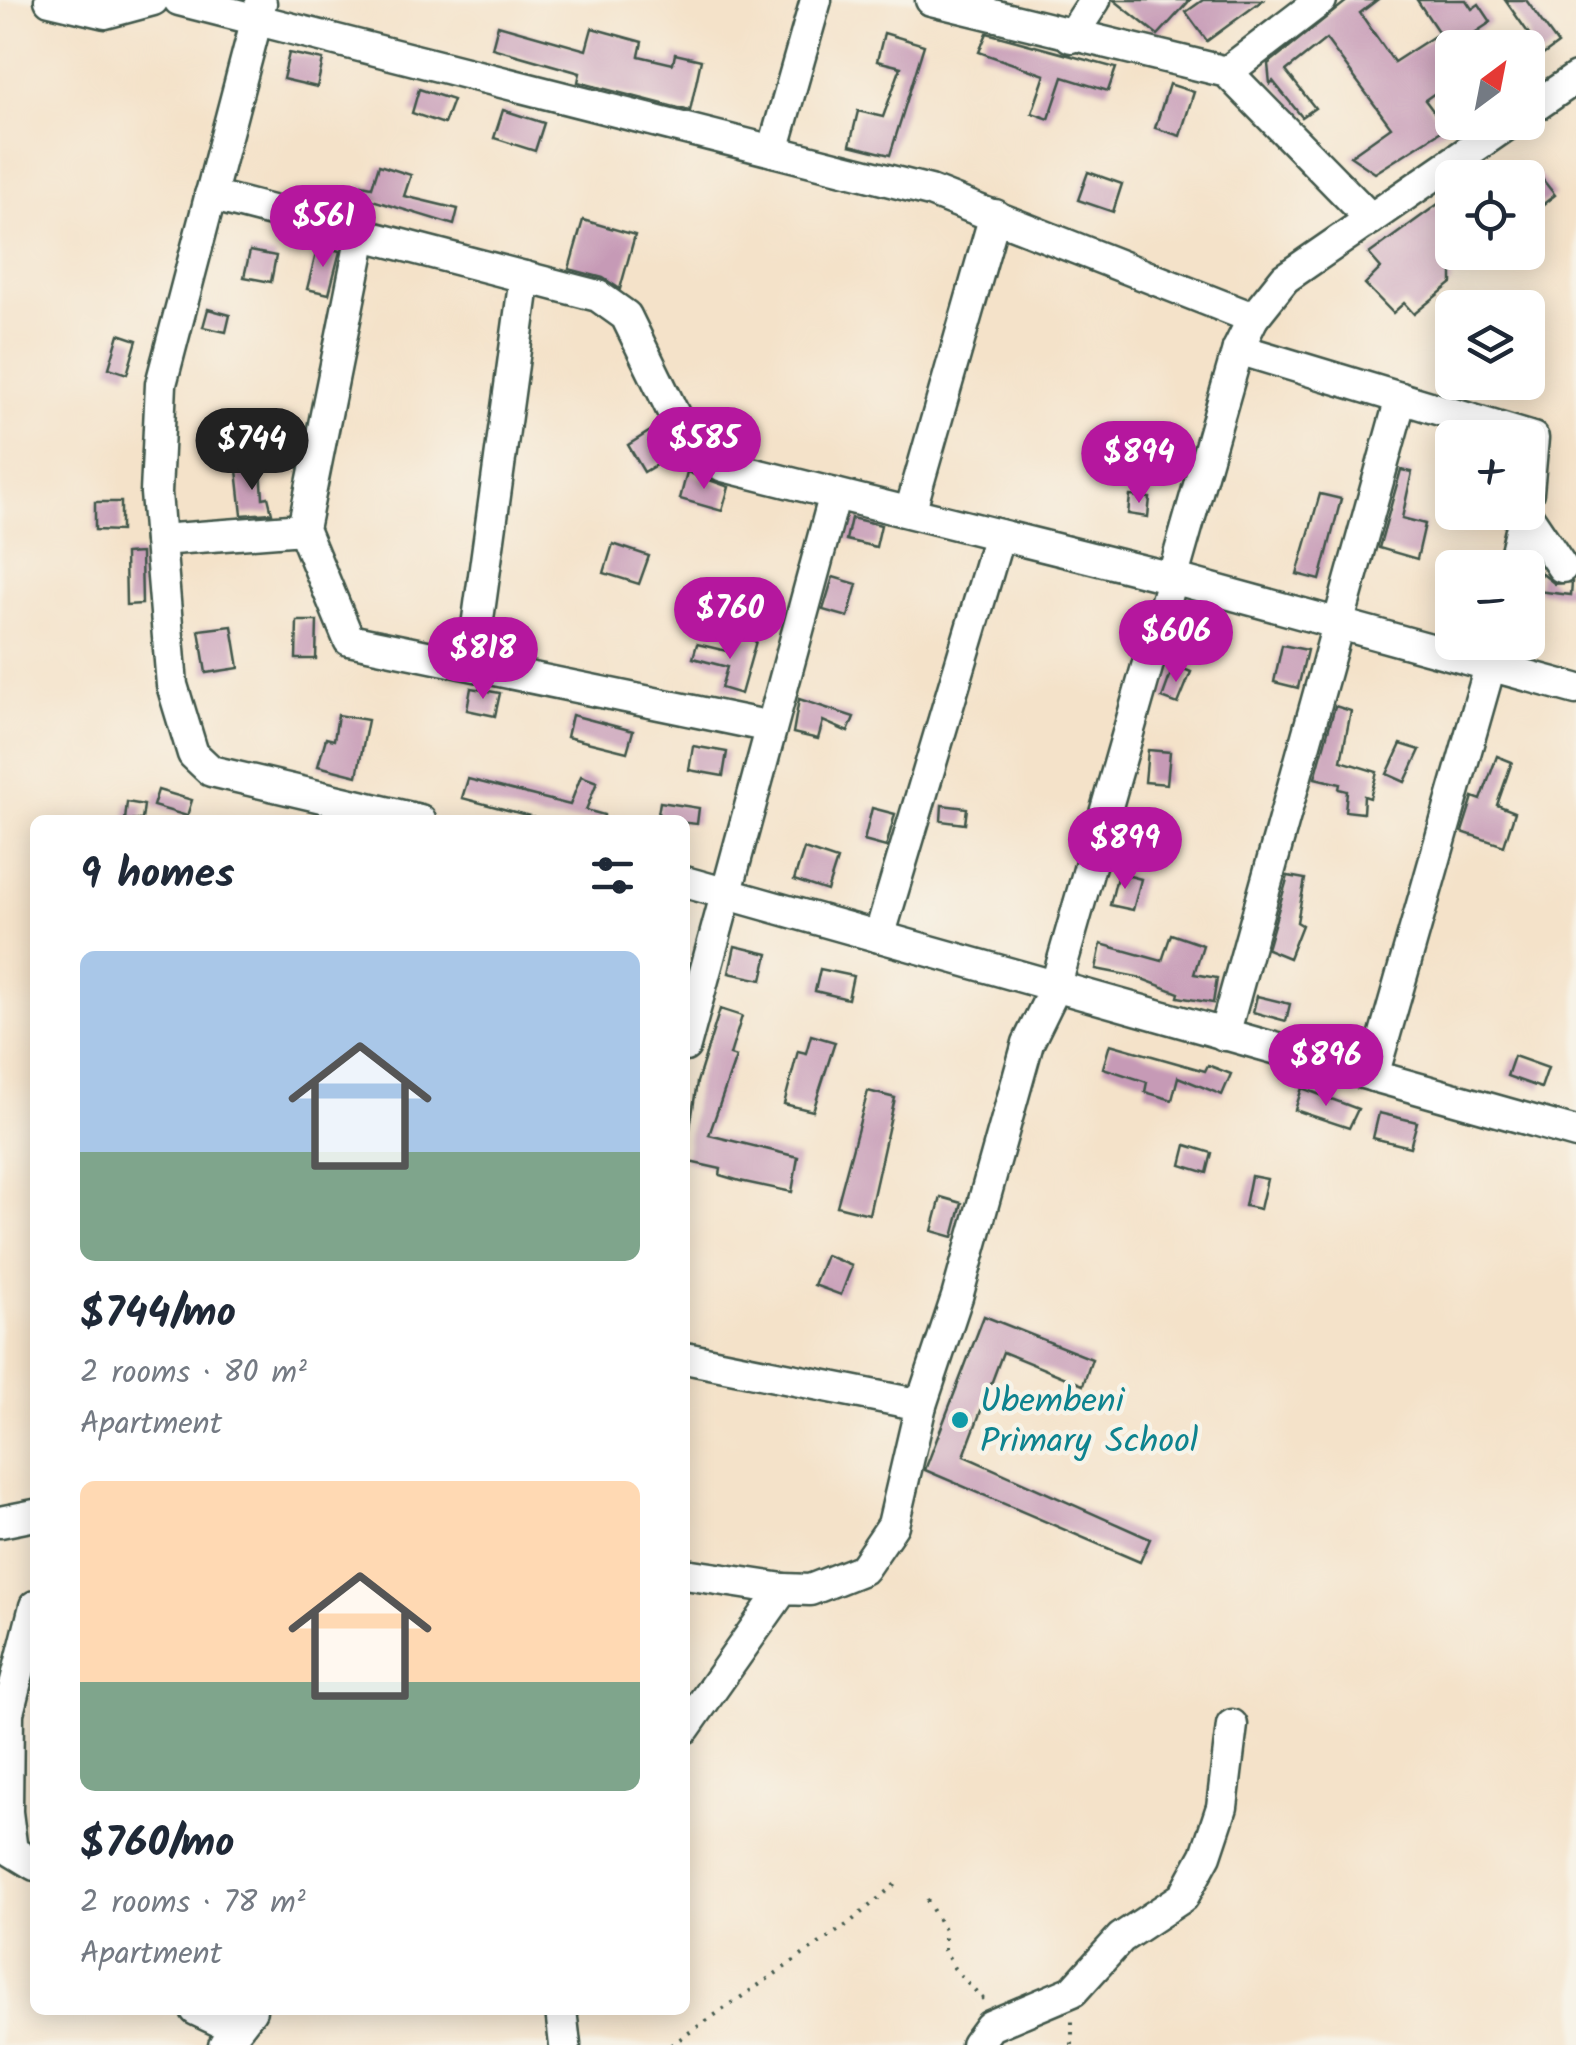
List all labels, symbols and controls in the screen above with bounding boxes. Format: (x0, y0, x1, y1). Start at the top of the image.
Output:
north arrow (1435, 30, 1545, 140)
map controls (1435, 30, 1545, 660)
button: locate (1435, 160, 1545, 270)
pin: $561 (264, 185, 382, 270)
text: $561 (292, 192, 354, 243)
button: layers (1435, 290, 1545, 400)
pin: $585 (645, 407, 763, 492)
pin: $744 (193, 408, 311, 493)
text: $585 (669, 414, 739, 465)
text: $744 (218, 415, 286, 466)
button: + (1435, 420, 1545, 530)
pin: $894 (1080, 421, 1198, 506)
text: $894 (1103, 428, 1175, 479)
button: − (1435, 550, 1545, 660)
pin: $760 (671, 577, 789, 662)
text: $760 (696, 584, 764, 635)
pin: $606 (1117, 600, 1235, 685)
text: $606 (1141, 607, 1211, 658)
pin: $818 (424, 617, 542, 702)
text: $818 (450, 624, 516, 675)
pin: $899 (1066, 807, 1184, 892)
text: $899 (1090, 814, 1160, 865)
text: 9 homes (80, 842, 235, 909)
icon: filters (585, 848, 640, 903)
icon: home (270, 1016, 450, 1196)
pin: $896 (1267, 1024, 1385, 1109)
text: $896 (1290, 1031, 1362, 1082)
text: $744/mo (80, 1281, 236, 1348)
text: 2 rooms · 80 m² (80, 1348, 307, 1399)
place label: Ubembeni Primary School (980, 1375, 1198, 1471)
text: Apartment (80, 1399, 222, 1450)
marker: Ubembeni Primary School (949, 1409, 971, 1431)
icon: home (270, 1546, 450, 1726)
text: $760/mo (80, 1811, 234, 1878)
text: 2 rooms · 78 m² (80, 1878, 306, 1929)
text: Apartment (80, 1929, 222, 1980)

